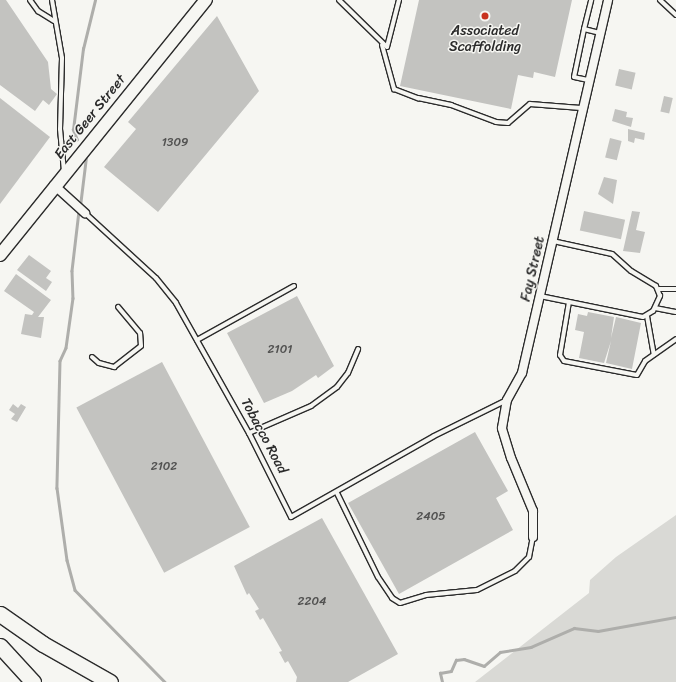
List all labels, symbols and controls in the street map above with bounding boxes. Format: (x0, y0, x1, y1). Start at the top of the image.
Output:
marker: Associated Scaffolding (480, 11, 490, 21)
place label: Associated Scaffolding (449, 23, 521, 56)
street label: East Geer Street (51, 71, 129, 163)
house number: 1309 (162, 136, 188, 150)
street label: Fay Street (517, 235, 549, 303)
house number: 2101 (268, 343, 292, 357)
street label: Tobacco Road (237, 395, 291, 477)
house number: 2102 (151, 460, 177, 474)
house number: 2405 (416, 510, 446, 524)
house number: 2204 (298, 595, 326, 609)

